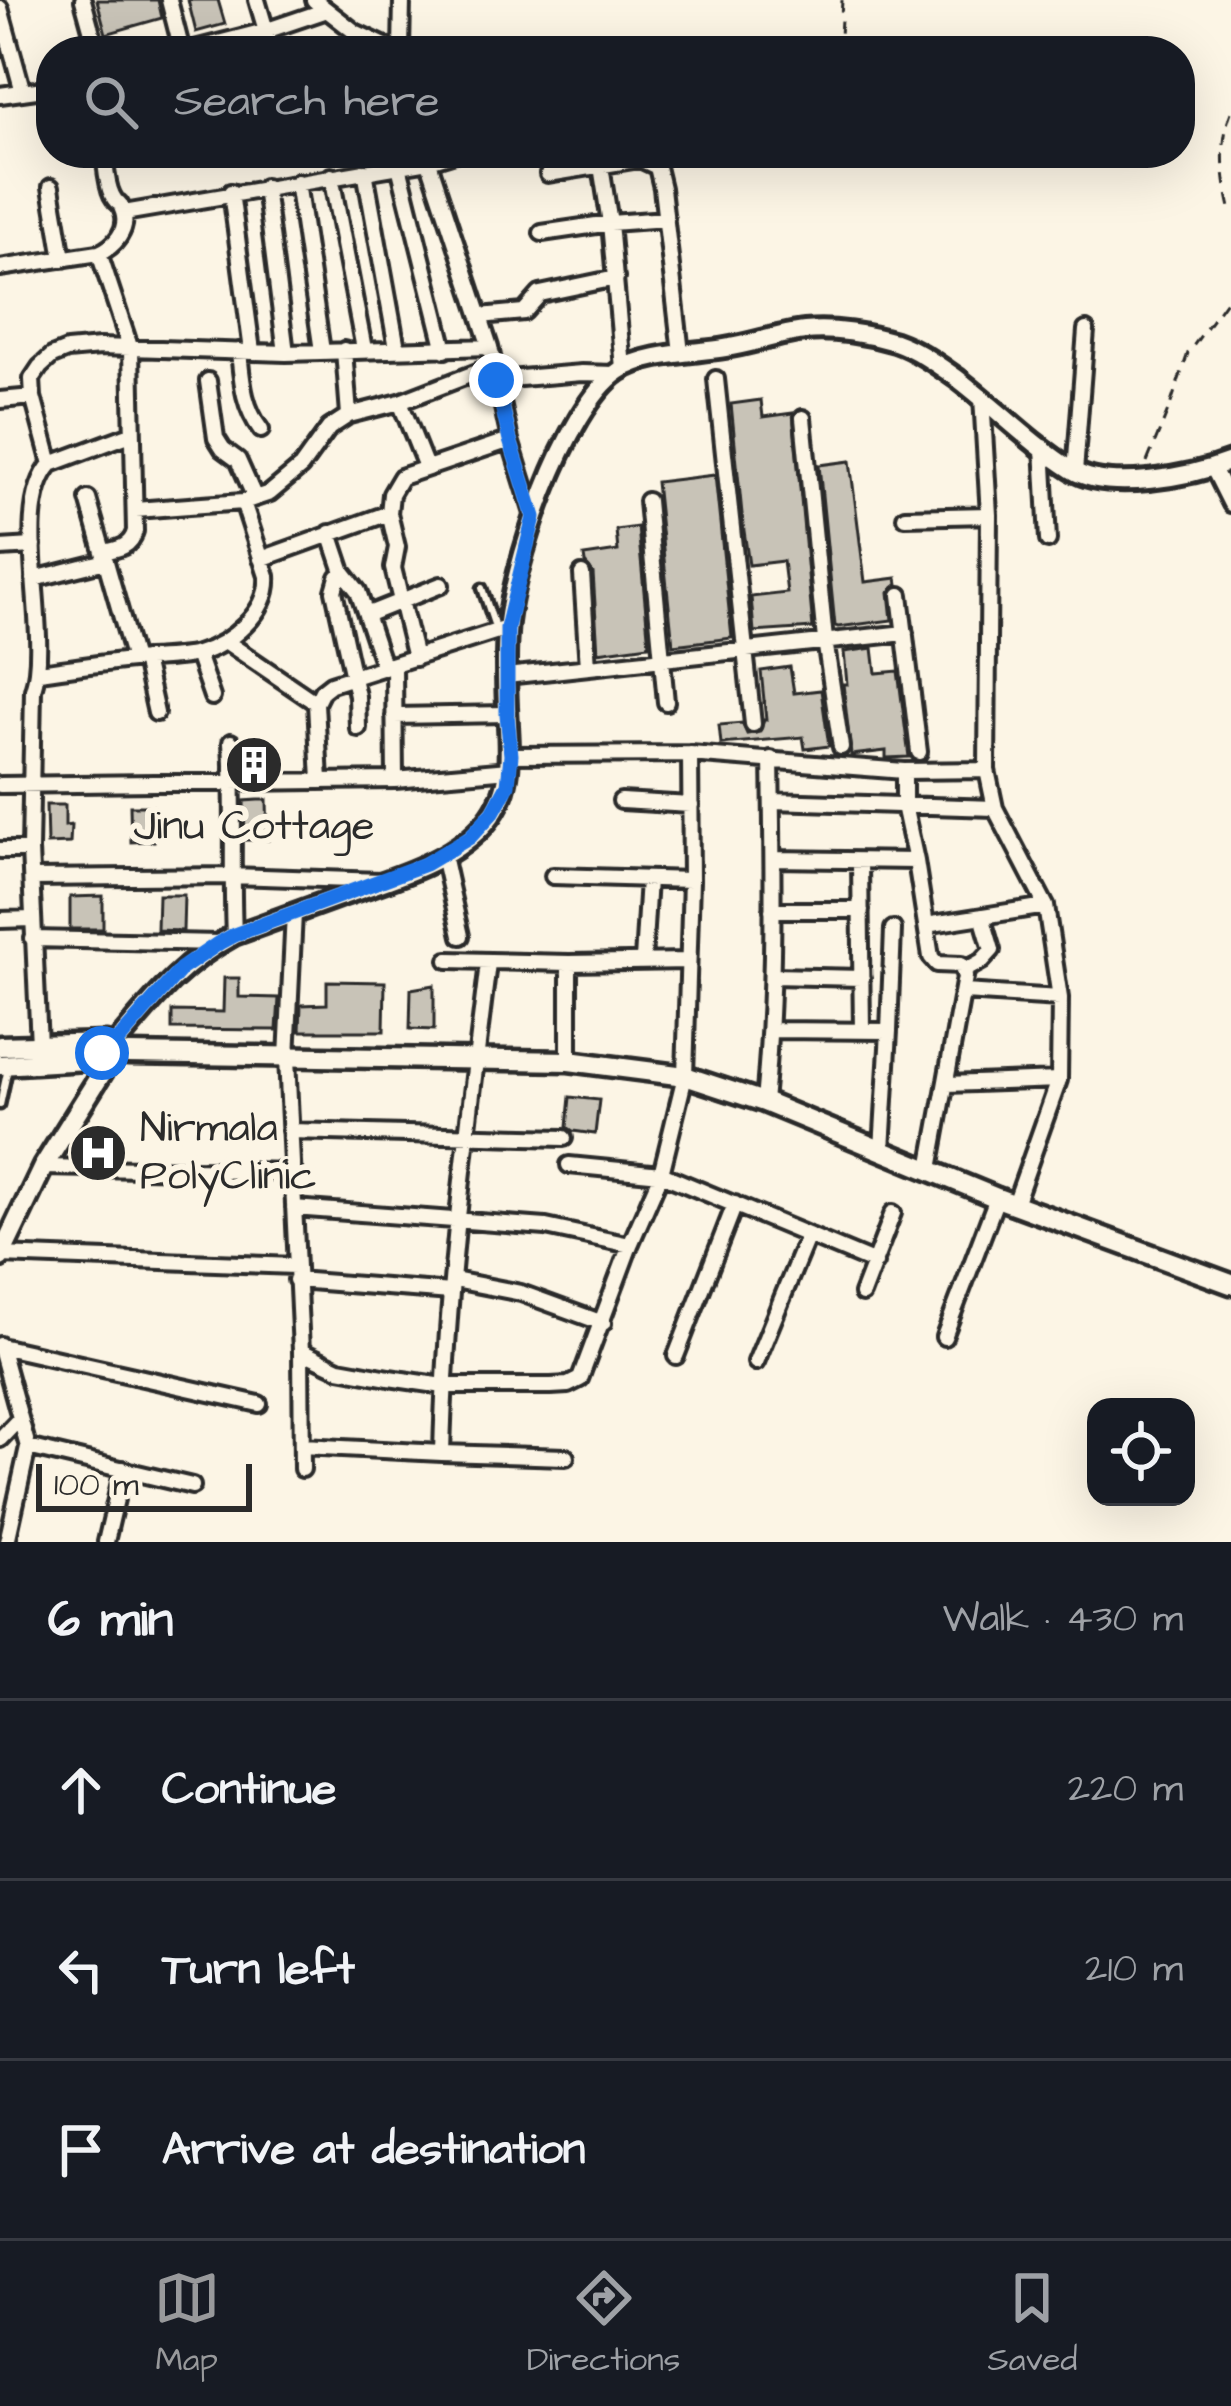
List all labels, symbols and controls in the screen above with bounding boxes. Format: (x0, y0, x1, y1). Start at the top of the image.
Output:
search box (36, 36, 1195, 168)
icon: search (78, 69, 144, 135)
text: Search here (174, 71, 440, 133)
route end (469, 353, 523, 407)
building icon: Jinu Cottage (223, 734, 285, 796)
place label: Jinu Cottage (134, 798, 374, 856)
route start (75, 1026, 129, 1080)
place label: Nirmala PolyClinic (140, 1100, 317, 1207)
hospital icon: Nirmala PolyClinic (67, 1122, 129, 1184)
map controls (1087, 1398, 1195, 1506)
button: locate (1087, 1398, 1195, 1506)
scale bar (36, 1458, 252, 1511)
text: 100 m (54, 1462, 139, 1508)
text: 6 min (48, 1585, 173, 1656)
text: Walk · 430 m (943, 1593, 1183, 1647)
icon: ahead (48, 1757, 114, 1823)
text: Continue (162, 1759, 336, 1821)
text: 220 m (1068, 1763, 1183, 1817)
icon: left (48, 1937, 114, 2003)
text: Turn left (162, 1939, 355, 2001)
text: 210 m (1085, 1943, 1183, 1997)
icon: arrive (48, 2117, 114, 2183)
text: Arrive at destination (162, 2119, 585, 2181)
tab: Map (154, 2265, 220, 2383)
tab: Directions (527, 2265, 680, 2383)
tab: Saved (987, 2265, 1077, 2383)

